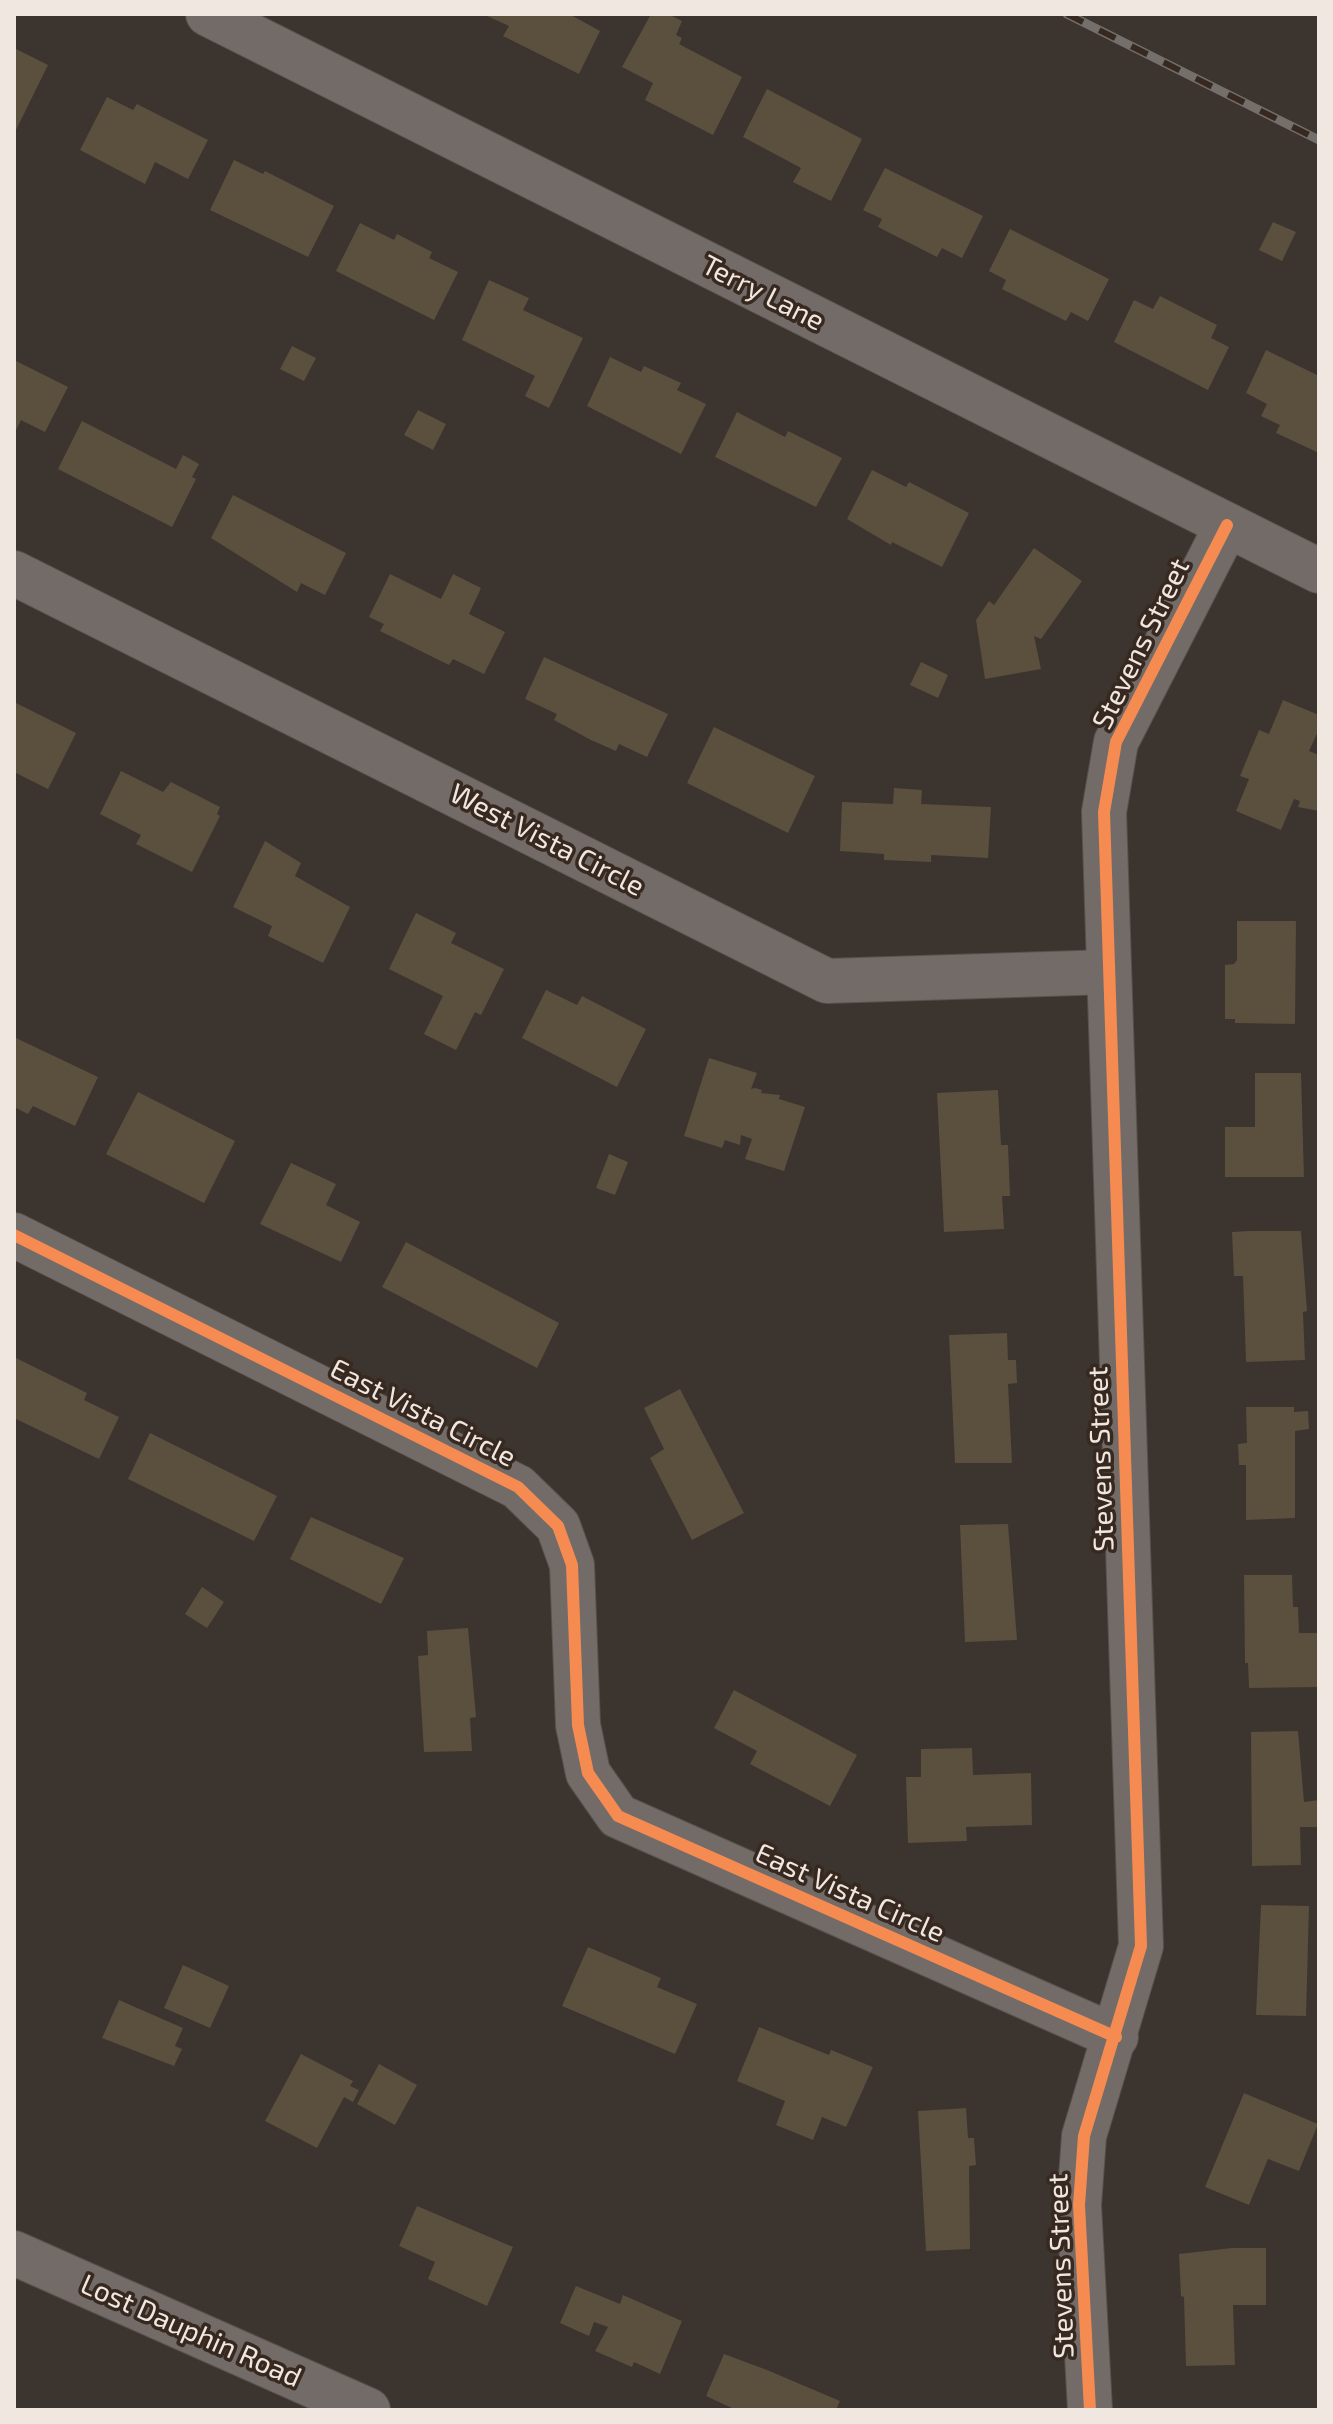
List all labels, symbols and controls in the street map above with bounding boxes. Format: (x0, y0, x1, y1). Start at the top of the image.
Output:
street label: Terry Lane (696, 248, 830, 338)
street label: Stevens Street (1085, 553, 1197, 735)
street label: West Vista Circle (444, 777, 650, 903)
street label: East Vista Circle (325, 1352, 521, 1474)
street label: Stevens Street (1081, 1366, 1121, 1552)
street label: East Vista Circle (750, 1836, 950, 1950)
street label: Stevens Street (1041, 2173, 1081, 2359)
street label: Lost Dauphin Road (76, 2267, 306, 2395)

